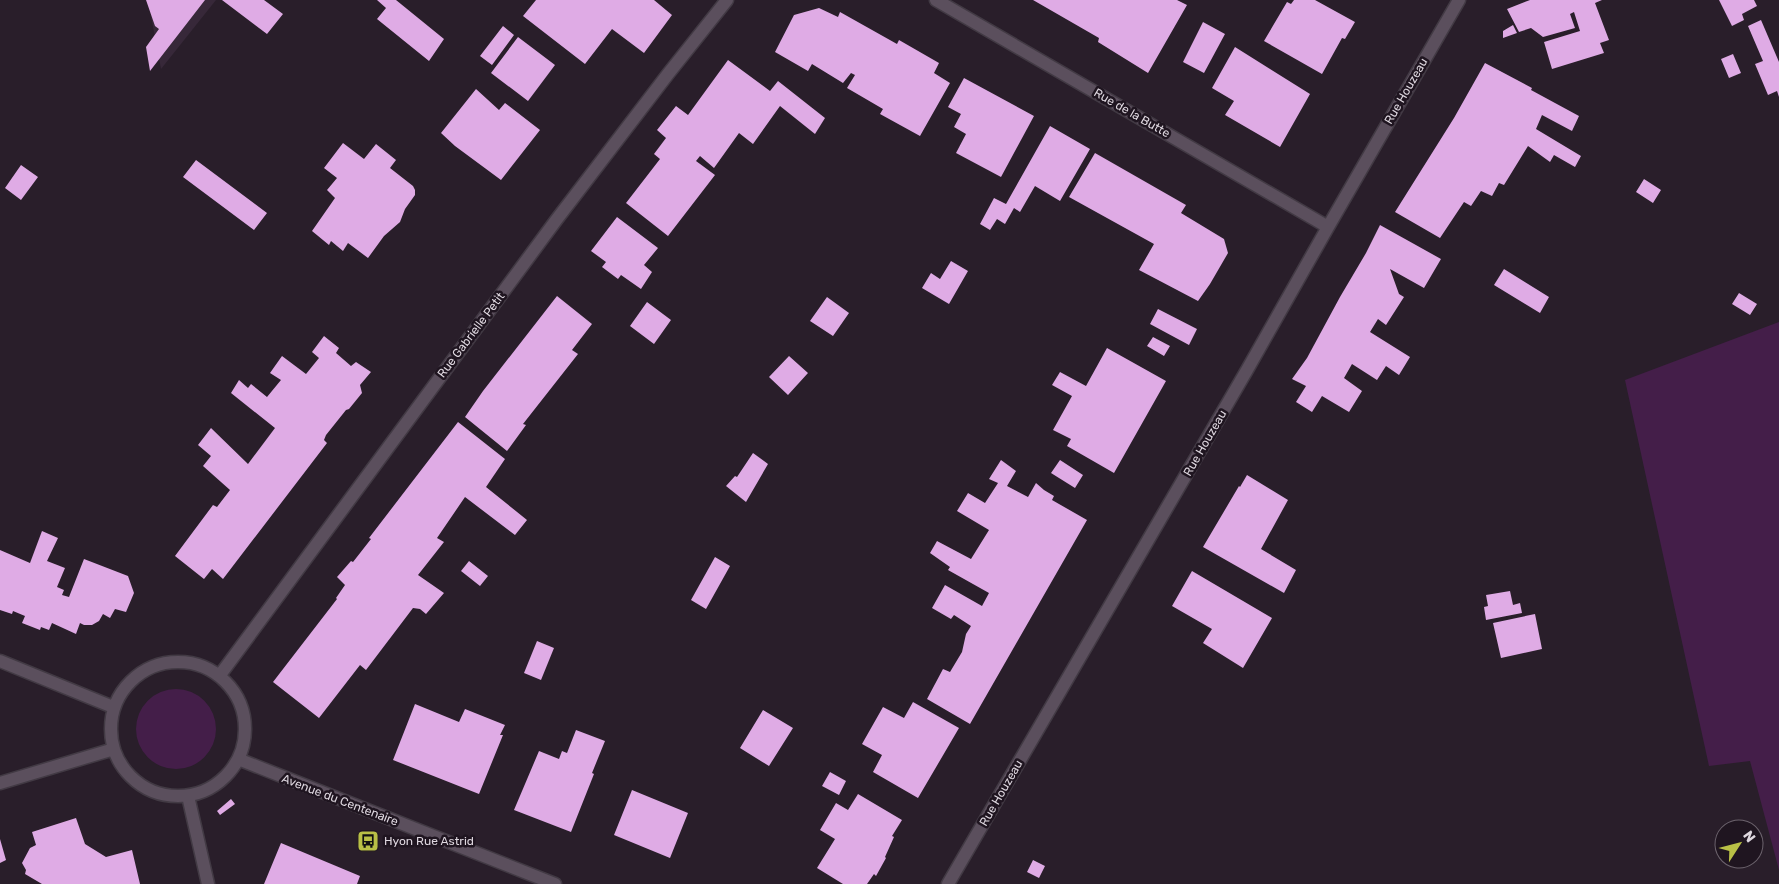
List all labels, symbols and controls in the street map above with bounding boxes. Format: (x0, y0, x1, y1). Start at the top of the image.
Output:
street label: Rue Houzeau (1381, 55, 1431, 127)
street label: Rue de la Butte (1092, 86, 1173, 141)
street label: Rue Gabrielle Petit (434, 289, 508, 380)
street label: Rue Houzeau (1180, 407, 1230, 479)
street label: Rue Houzeau (976, 757, 1026, 829)
street label: Avenue du Centenaire (280, 771, 400, 829)
north arrow (1714, 819, 1764, 869)
text: N (1739, 828, 1759, 846)
bus stop icon: Hyon Rue Astrid (356, 829, 380, 853)
place label: Hyon Rue Astrid (384, 834, 474, 848)

